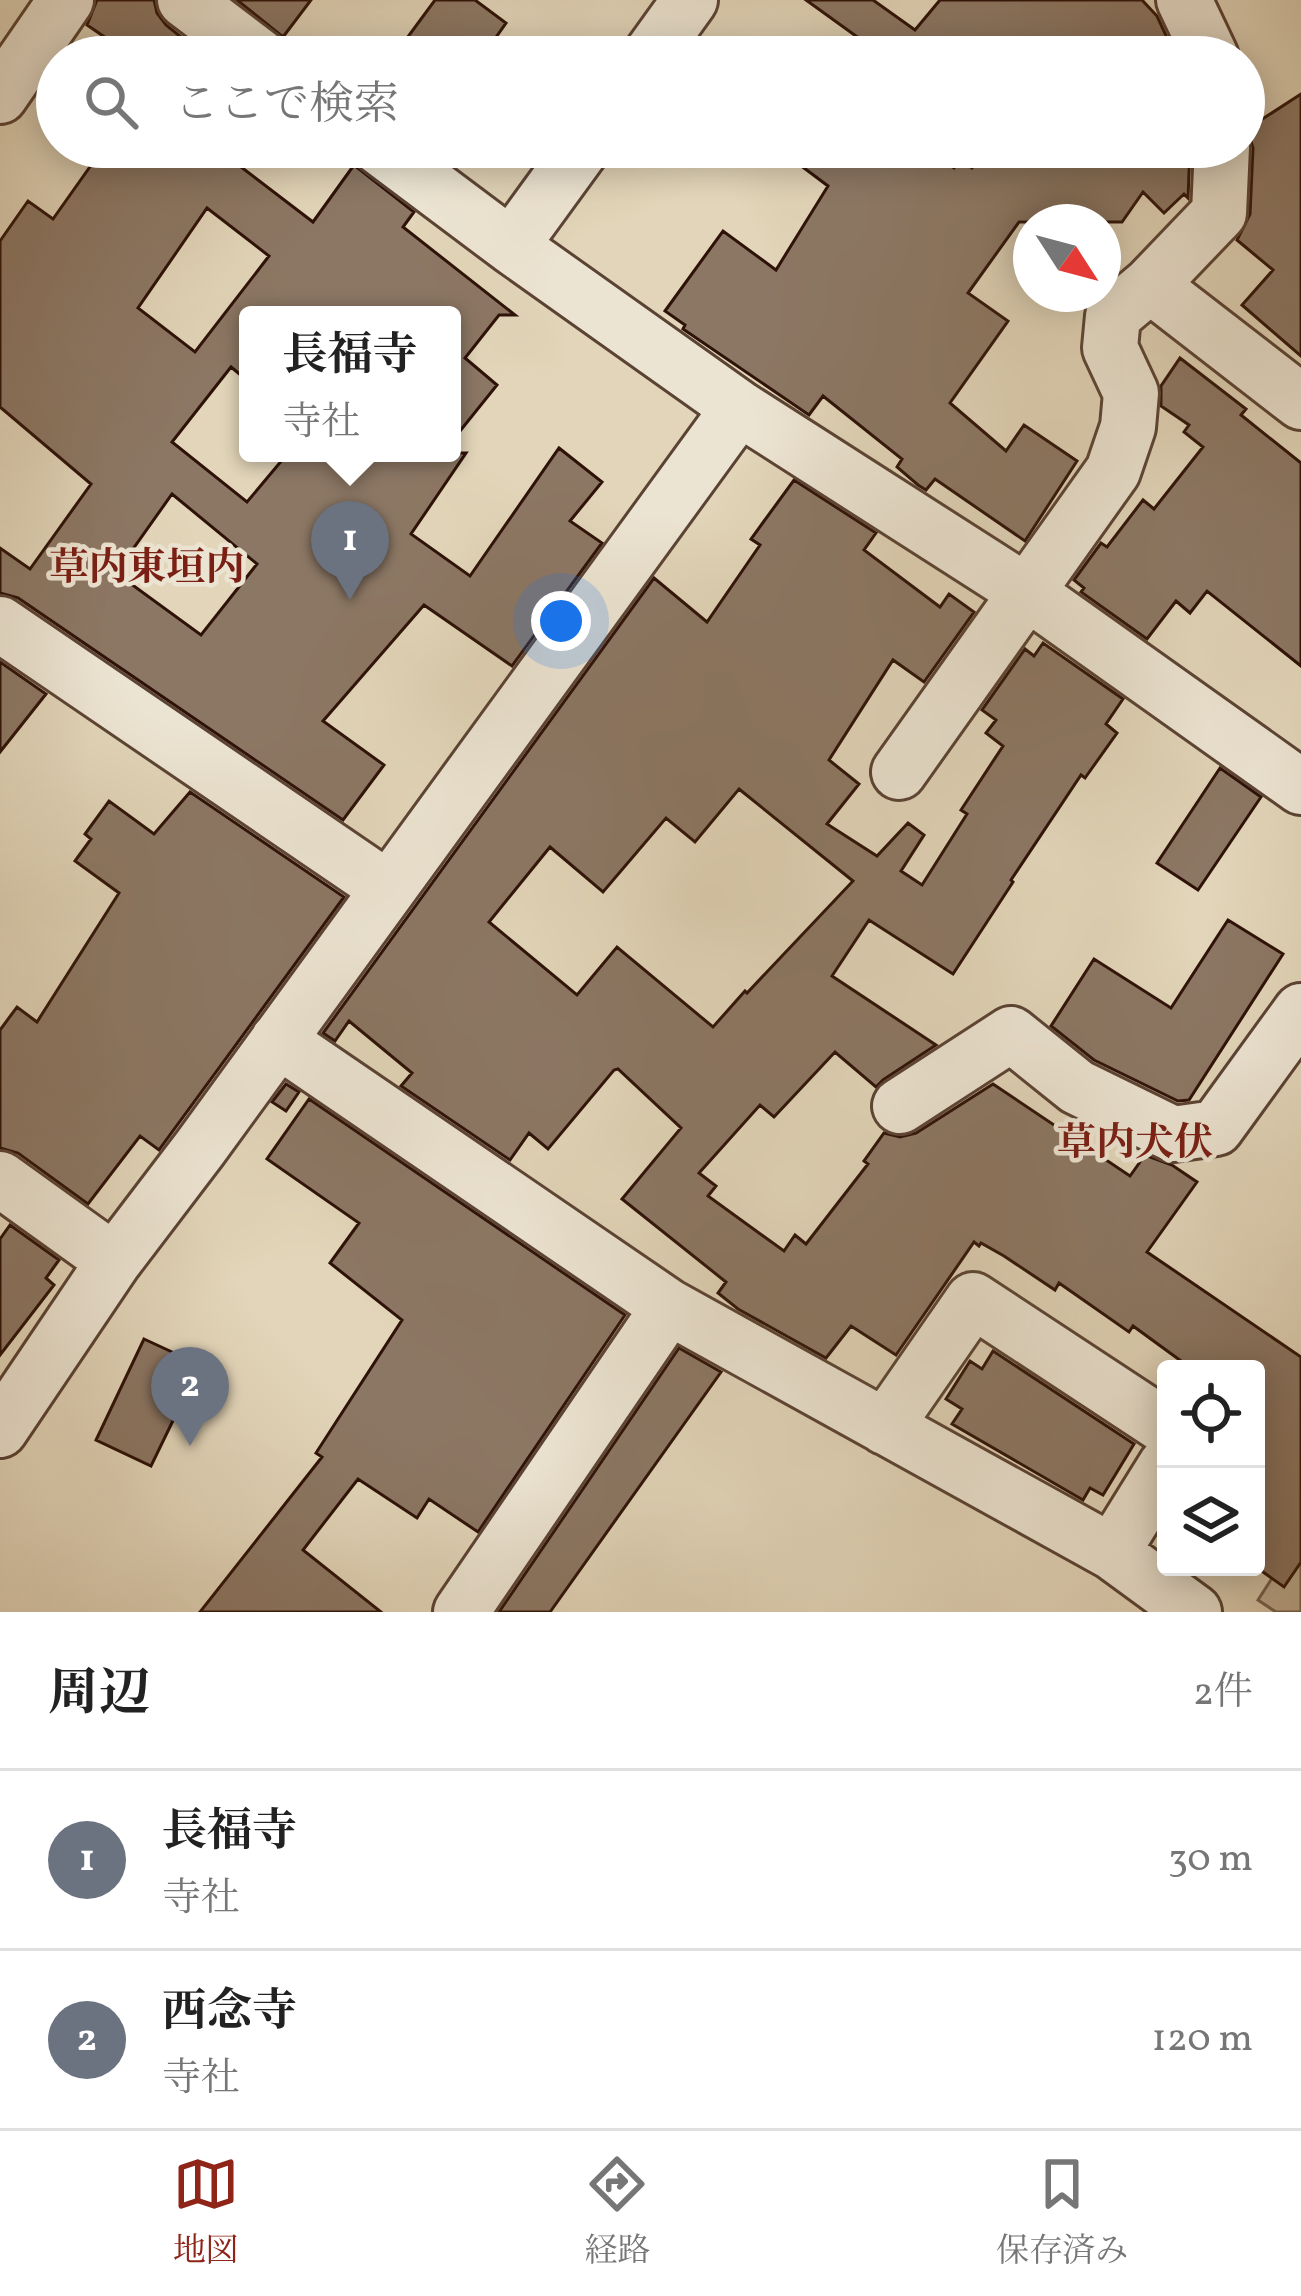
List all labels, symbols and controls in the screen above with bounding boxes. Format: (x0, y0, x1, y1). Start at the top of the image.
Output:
search box (36, 36, 1265, 168)
icon: search (78, 69, 144, 135)
text: ここで検索 (174, 75, 399, 138)
north arrow (1013, 204, 1121, 312)
popup (239, 306, 461, 462)
text: 長福寺 (282, 326, 418, 389)
text: 寺社 (282, 397, 361, 451)
pin: 1 (311, 501, 389, 600)
district label: 草内東垣内 (49, 543, 245, 597)
your location (531, 591, 591, 651)
district label: 草内犬伏 (1057, 1118, 1213, 1172)
pin: 2 (151, 1347, 229, 1446)
map controls (1157, 1360, 1265, 1576)
button: locate (1157, 1360, 1265, 1468)
button: layers (1157, 1468, 1265, 1576)
text: 周辺 (48, 1660, 150, 1731)
text: 2件 (1193, 1667, 1253, 1721)
text: 長福寺 (162, 1802, 297, 1865)
text: 1 (79, 1833, 95, 1887)
text: 30 m (1168, 1833, 1253, 1887)
text: 寺社 (162, 1873, 240, 1927)
text: 西念寺 (162, 1982, 297, 2045)
text: 2 (77, 2013, 97, 2067)
text: 120 m (1152, 2013, 1253, 2067)
text: 寺社 (162, 2053, 240, 2107)
tab: 地図 (173, 2151, 239, 2276)
tab: 経路 (584, 2151, 650, 2276)
tab: 保存済み (996, 2151, 1128, 2276)

